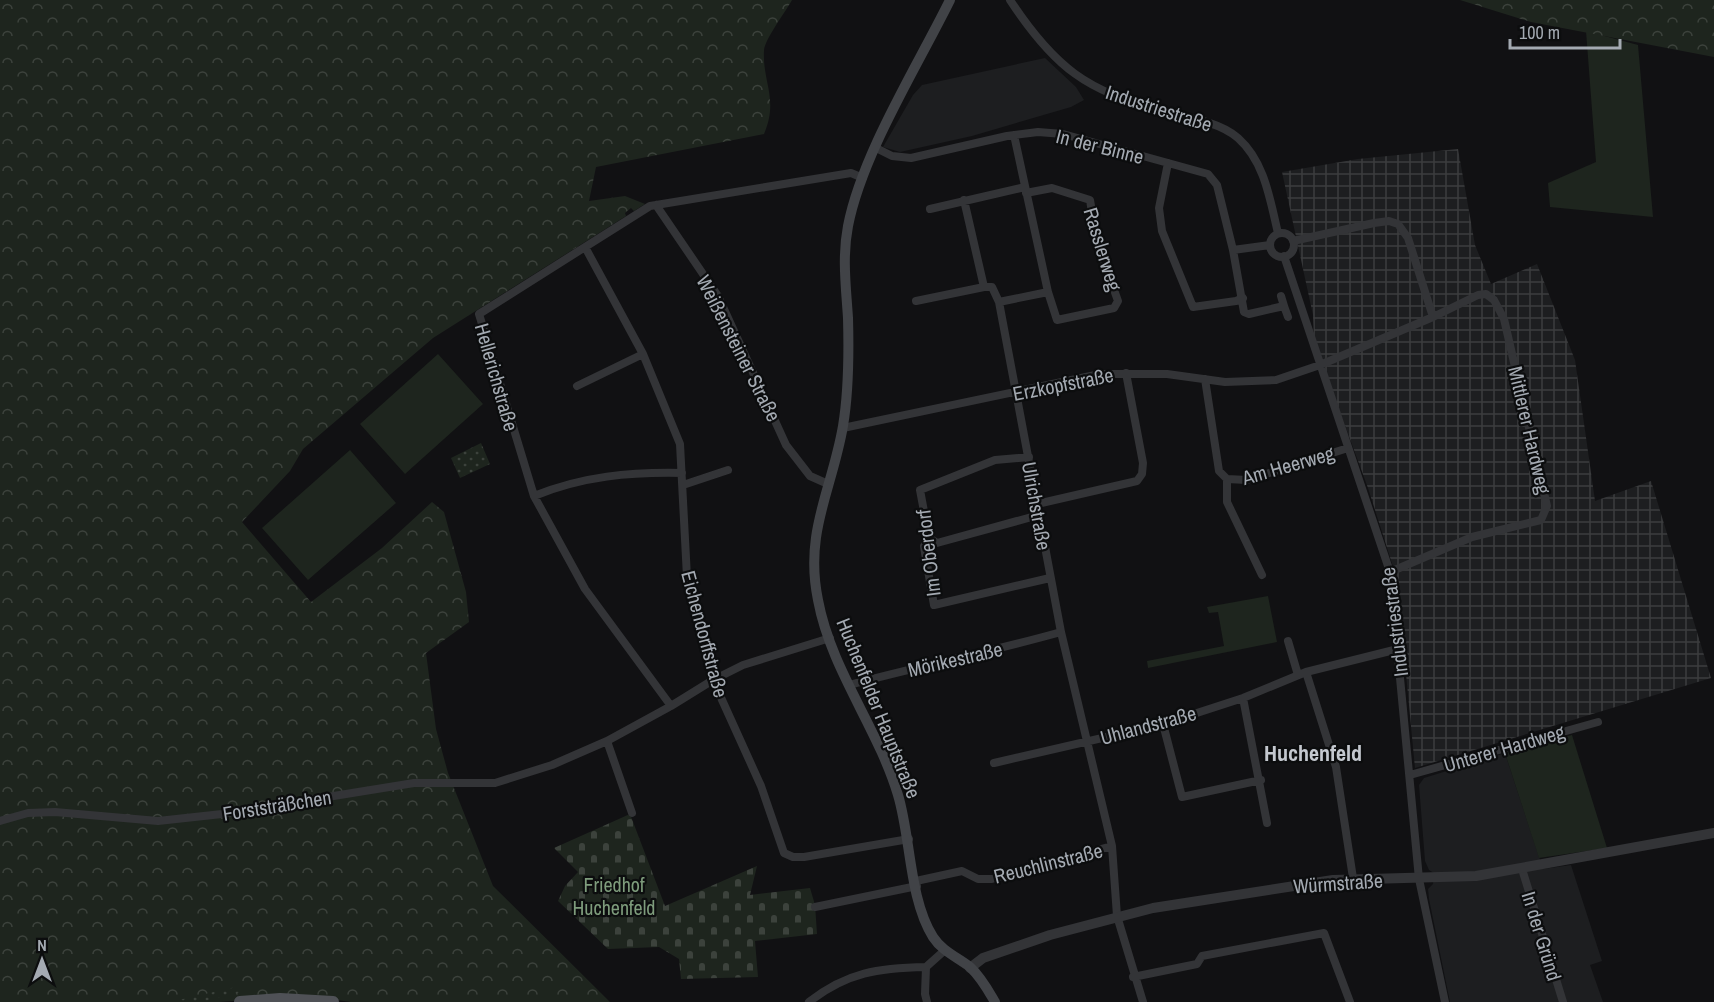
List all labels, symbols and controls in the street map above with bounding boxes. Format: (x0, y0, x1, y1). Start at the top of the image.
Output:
scale bar (1510, 12, 1620, 50)
text: 100 m (1519, 20, 1560, 45)
street label: Industriestraße (1102, 78, 1216, 138)
street label: In der Binne (1053, 122, 1147, 170)
street label: Rasslerweg (1078, 204, 1128, 294)
street label: Weißensteiner Straße (690, 270, 788, 426)
street label: Hellerichstraße (469, 320, 525, 434)
street label: Erzkopfstraße (1010, 361, 1116, 407)
street label: Mittlerer Hardweg (1502, 363, 1558, 497)
street label: Am Heerweg (1238, 439, 1337, 491)
street label: Ulrichstraße (1016, 460, 1058, 552)
street label: Im Oberdorf (909, 507, 947, 598)
street label: Industriestraße (1374, 566, 1414, 678)
street label: Eichendorffstraße (675, 568, 735, 700)
street label: Huchenfelder Hauptstraße (830, 614, 928, 802)
street label: Mörikestraße (905, 635, 1005, 683)
street label: Uhlandstraße (1097, 699, 1199, 751)
street label: Unterer Hardweg (1440, 718, 1568, 778)
district label: Huchenfeld (1264, 738, 1362, 768)
street label: Forststräßchen (221, 783, 333, 827)
street label: Reuchlinstraße (991, 836, 1105, 890)
street label: Würmstraße (1292, 866, 1384, 900)
park label: Friedhof Huchenfeld (573, 871, 655, 921)
street label: In der Gründ (1516, 888, 1568, 984)
north arrow (12, 930, 72, 990)
text: N (37, 934, 47, 956)

